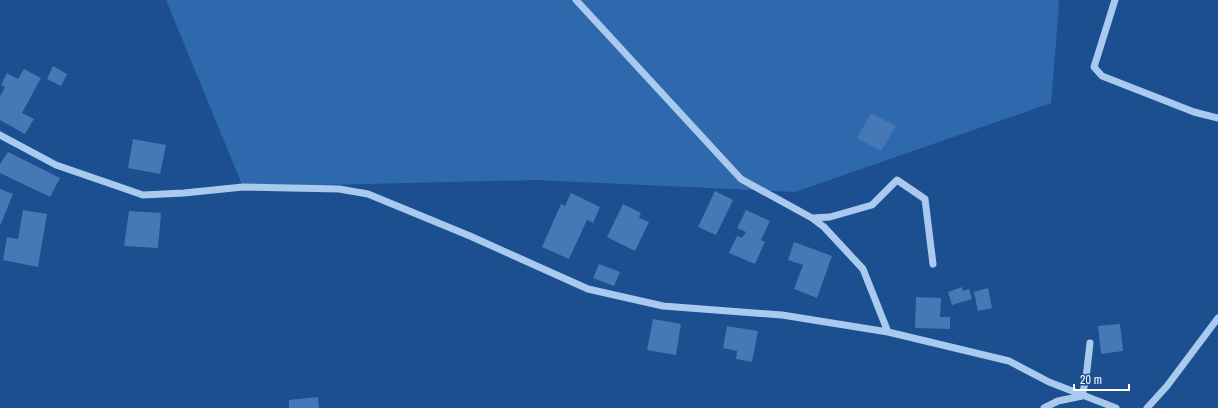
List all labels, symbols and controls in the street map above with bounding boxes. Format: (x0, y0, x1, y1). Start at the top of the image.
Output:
scale bar (1074, 366, 1129, 392)
text: 20 m (1080, 372, 1102, 388)

